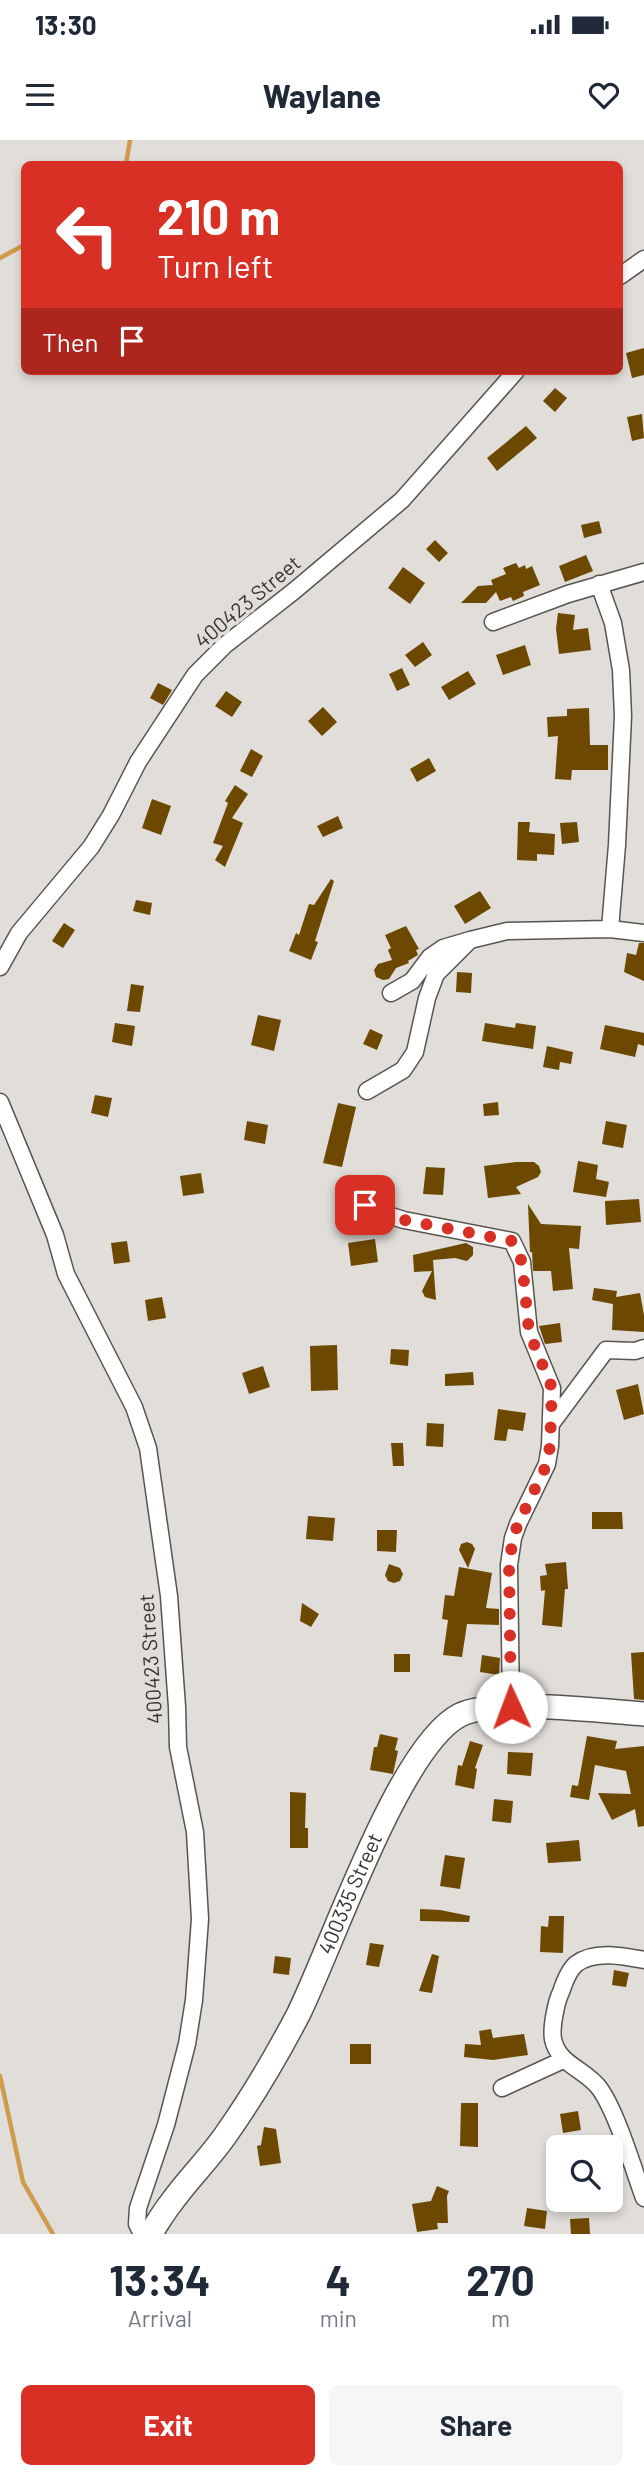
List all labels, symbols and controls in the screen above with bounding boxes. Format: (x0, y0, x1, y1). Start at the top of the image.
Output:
text: 13:30 (35, 9, 97, 40)
icon: menu (21, 76, 59, 114)
text: Waylane (263, 76, 381, 114)
icon: heart (585, 76, 623, 114)
text: 210 m (157, 186, 280, 245)
icon: left (42, 189, 133, 280)
text: Turn left (157, 246, 274, 284)
icon: arrive (113, 322, 151, 360)
text: Then (42, 326, 99, 357)
street label: 400423 Street (189, 549, 305, 652)
pin (335, 1175, 395, 1235)
icon: arrive (346, 1186, 384, 1224)
street label: 400423 Street (132, 1593, 167, 1725)
position arrow (474, 1670, 548, 1744)
street label: 400335 Street (312, 1829, 387, 1958)
map controls (546, 2135, 623, 2212)
button: search (546, 2135, 623, 2212)
text: 13:34 (109, 2254, 210, 2304)
text: 4 (326, 2254, 351, 2304)
text: 270 (466, 2254, 535, 2304)
text: Arrival (128, 2304, 192, 2332)
text: min (320, 2304, 357, 2332)
text: m (491, 2304, 510, 2332)
button: Exit (21, 2385, 315, 2465)
button: Share (329, 2385, 623, 2465)

